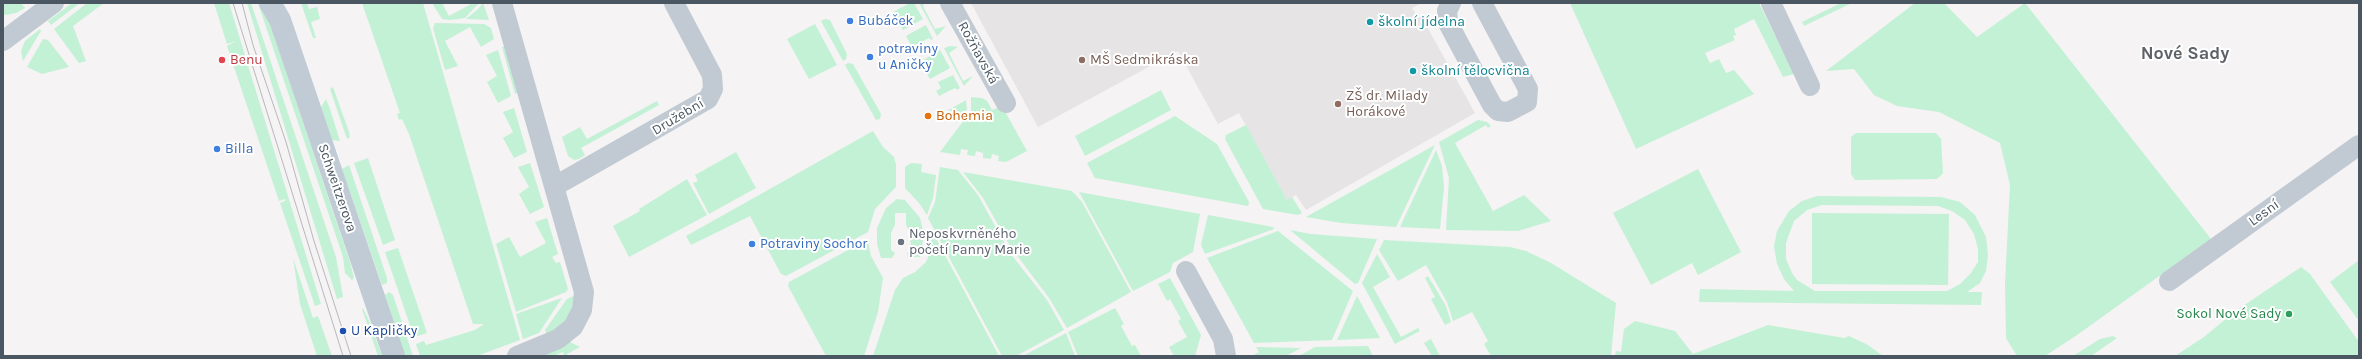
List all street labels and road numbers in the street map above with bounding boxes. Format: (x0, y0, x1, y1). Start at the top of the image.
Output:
street label: Rožňavská (954, 19, 1002, 87)
street label: Družební (649, 95, 707, 139)
street label: Schweitzerova (314, 142, 360, 234)
street label: Lesní (2245, 196, 2283, 230)

